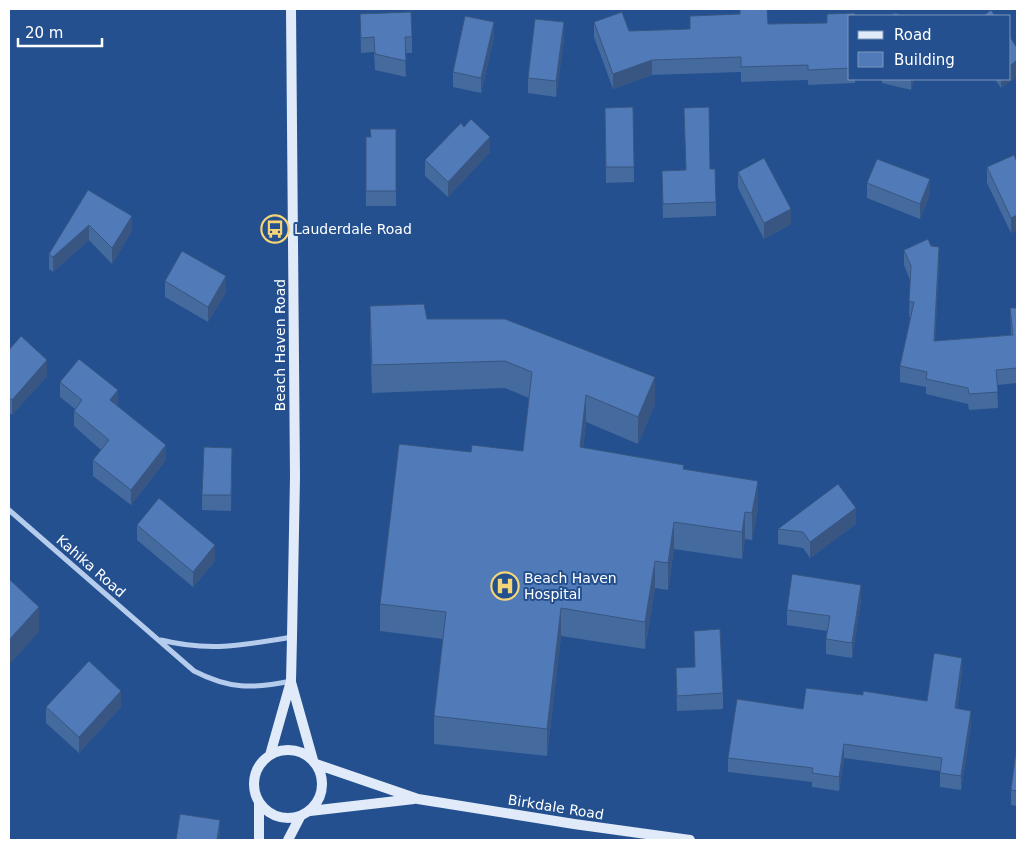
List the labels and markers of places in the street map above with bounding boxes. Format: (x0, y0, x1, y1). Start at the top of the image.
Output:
bus stop icon: Lauderdale Road (260, 214, 290, 244)
place label: Lauderdale Road (294, 221, 412, 237)
place label: Beach Haven Hospital (524, 570, 617, 602)
hospital icon: Beach Haven Hospital (490, 571, 520, 601)

